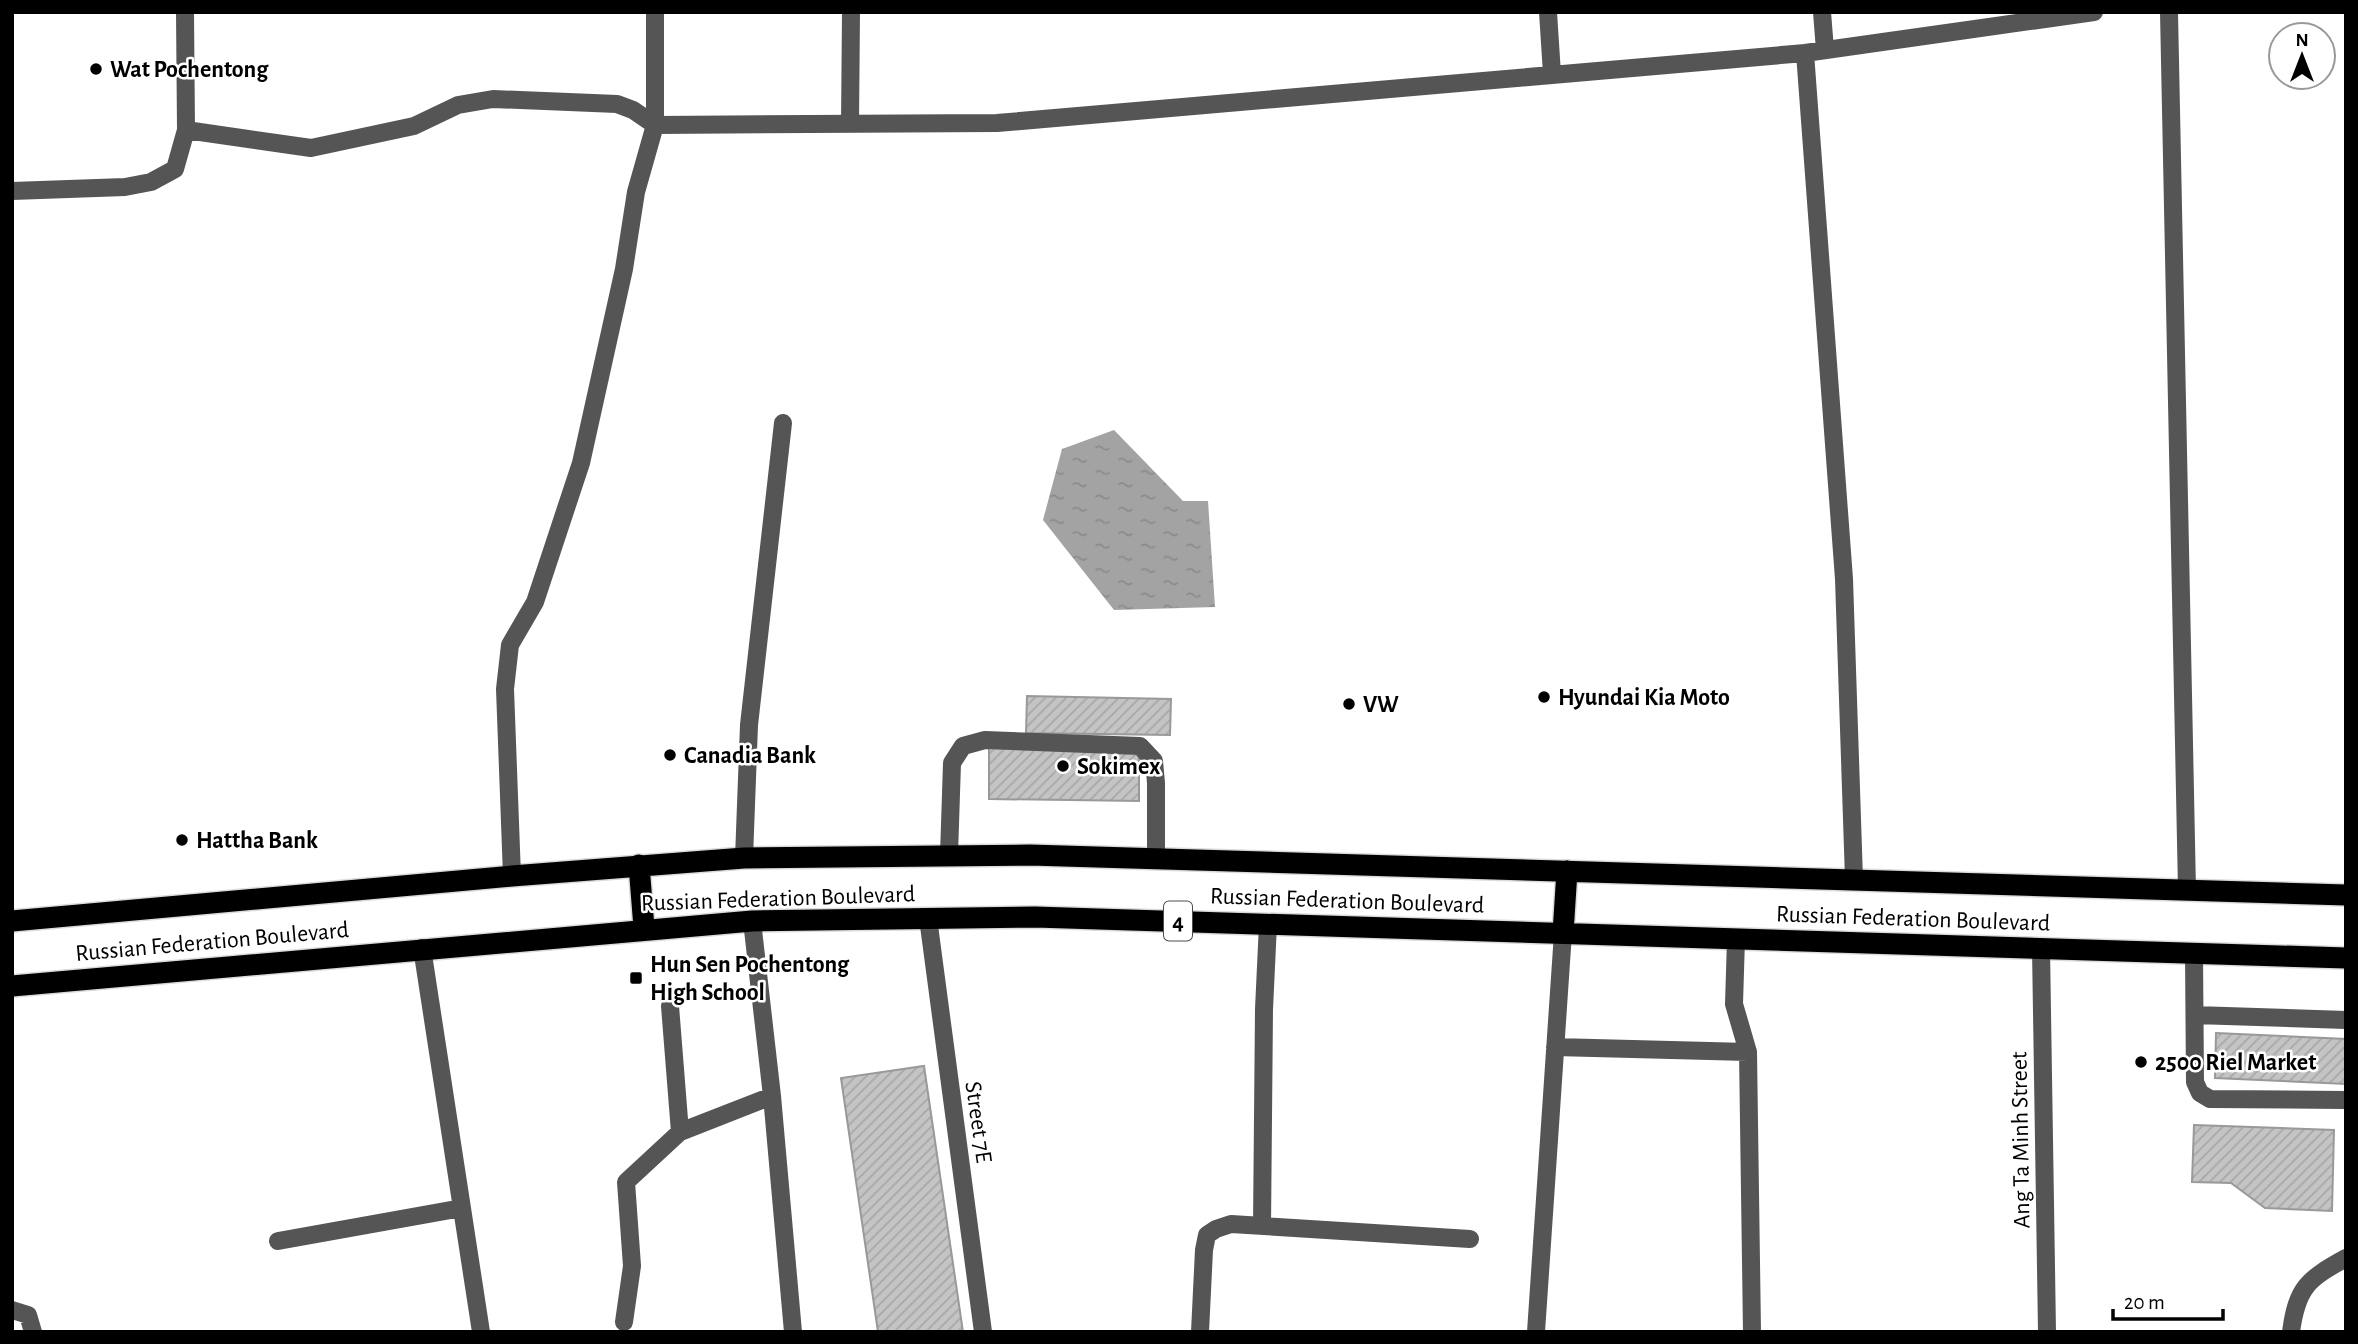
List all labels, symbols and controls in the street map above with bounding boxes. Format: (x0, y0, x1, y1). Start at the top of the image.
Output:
north arrow (2267, 21, 2337, 91)
text: N (2295, 31, 2309, 50)
place label: Wat Pochentong (110, 58, 269, 82)
marker: Wat Pochentong (88, 61, 104, 77)
place label: Hyundai Kia Moto (1558, 686, 1730, 710)
marker: Hyundai Kia Moto (1536, 689, 1552, 705)
place label: VW (1363, 693, 1399, 717)
marker: VW (1341, 696, 1357, 712)
place label: Canadia Bank (684, 744, 816, 768)
marker: Canadia Bank (662, 747, 678, 763)
place label: Sokimex (1077, 755, 1160, 779)
marker: Sokimex (1055, 758, 1071, 774)
place label: Hattha Bank (196, 829, 318, 853)
marker: Hattha Bank (174, 832, 190, 848)
street label: Russian Federation Boulevard (641, 882, 916, 916)
street label: Russian Federation Boulevard (1209, 884, 1484, 918)
road number: 4 (1164, 902, 1192, 940)
street label: Russian Federation Boulevard (1775, 902, 2050, 936)
street label: Russian Federation Boulevard (74, 918, 350, 966)
place label: Hun Sen Pochentong High School (650, 953, 850, 1005)
marker: Hun Sen Pochentong High School (628, 970, 644, 986)
street label: Ang Ta Minh Street (2007, 1051, 2035, 1229)
place label: 2500 Riel Market (2155, 1051, 2316, 1075)
marker: 2500 Riel Market (2133, 1054, 2149, 1070)
street label: Street 7E (960, 1080, 996, 1165)
scale bar (2113, 1278, 2223, 1322)
text: 20 m (2124, 1292, 2165, 1313)

